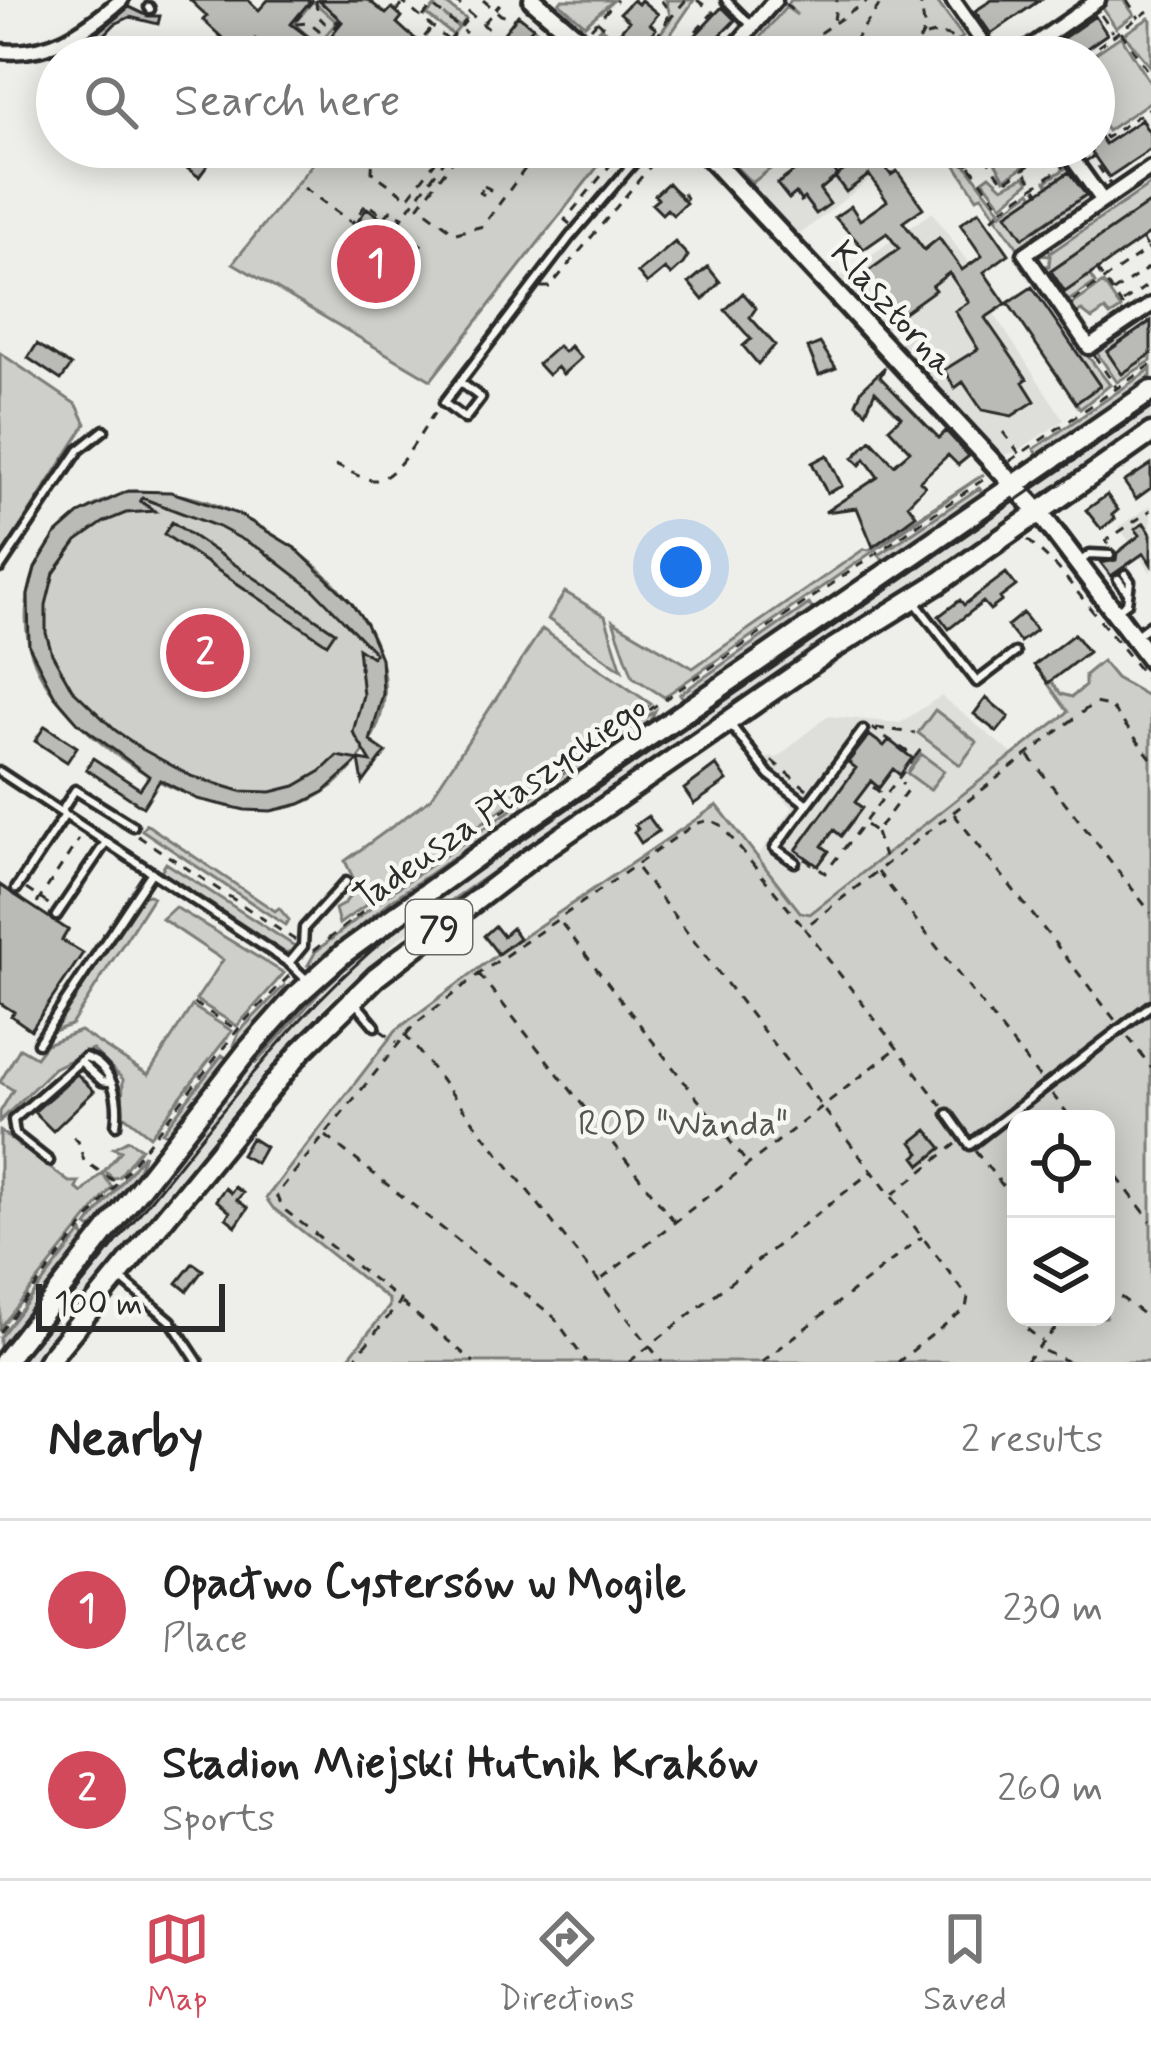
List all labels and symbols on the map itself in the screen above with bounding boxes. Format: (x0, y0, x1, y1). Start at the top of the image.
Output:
pin: 1 (337, 219, 415, 309)
street label: Klasztorna (818, 232, 965, 387)
your location (651, 537, 711, 597)
pin: 2 (166, 608, 244, 698)
street label: Tadeusza Ptaszyckiego (345, 685, 658, 924)
road number: 79 (406, 900, 472, 954)
park label: ROD "Wanda" (578, 1102, 788, 1149)
scale bar (36, 1278, 225, 1331)

